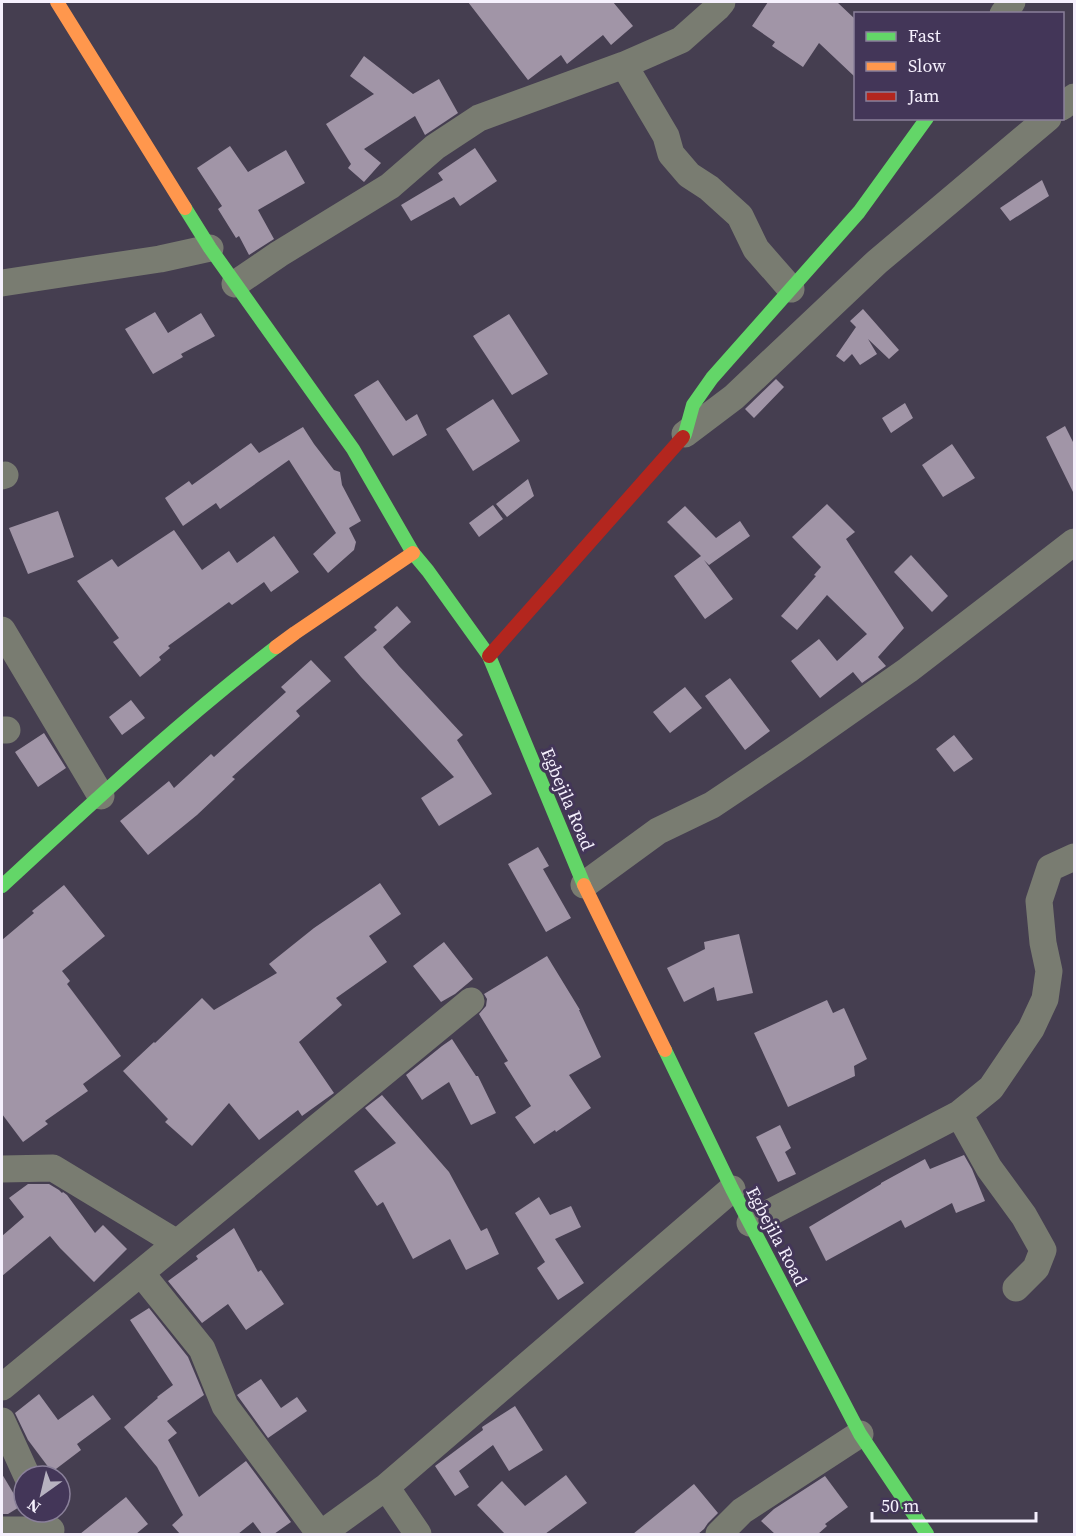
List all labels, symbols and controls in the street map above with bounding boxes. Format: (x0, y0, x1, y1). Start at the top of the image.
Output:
legend (854, 12, 1064, 120)
text: Fast (908, 23, 941, 48)
text: Slow (908, 53, 946, 78)
text: Jam (907, 83, 940, 108)
street label: Egbejila Road (535, 744, 601, 854)
street label: Egbejila Road (740, 1182, 814, 1290)
north arrow (12, 1464, 72, 1524)
scale bar (872, 1485, 1036, 1523)
text: 50 m (881, 1493, 919, 1518)
text: N (22, 1494, 45, 1519)

